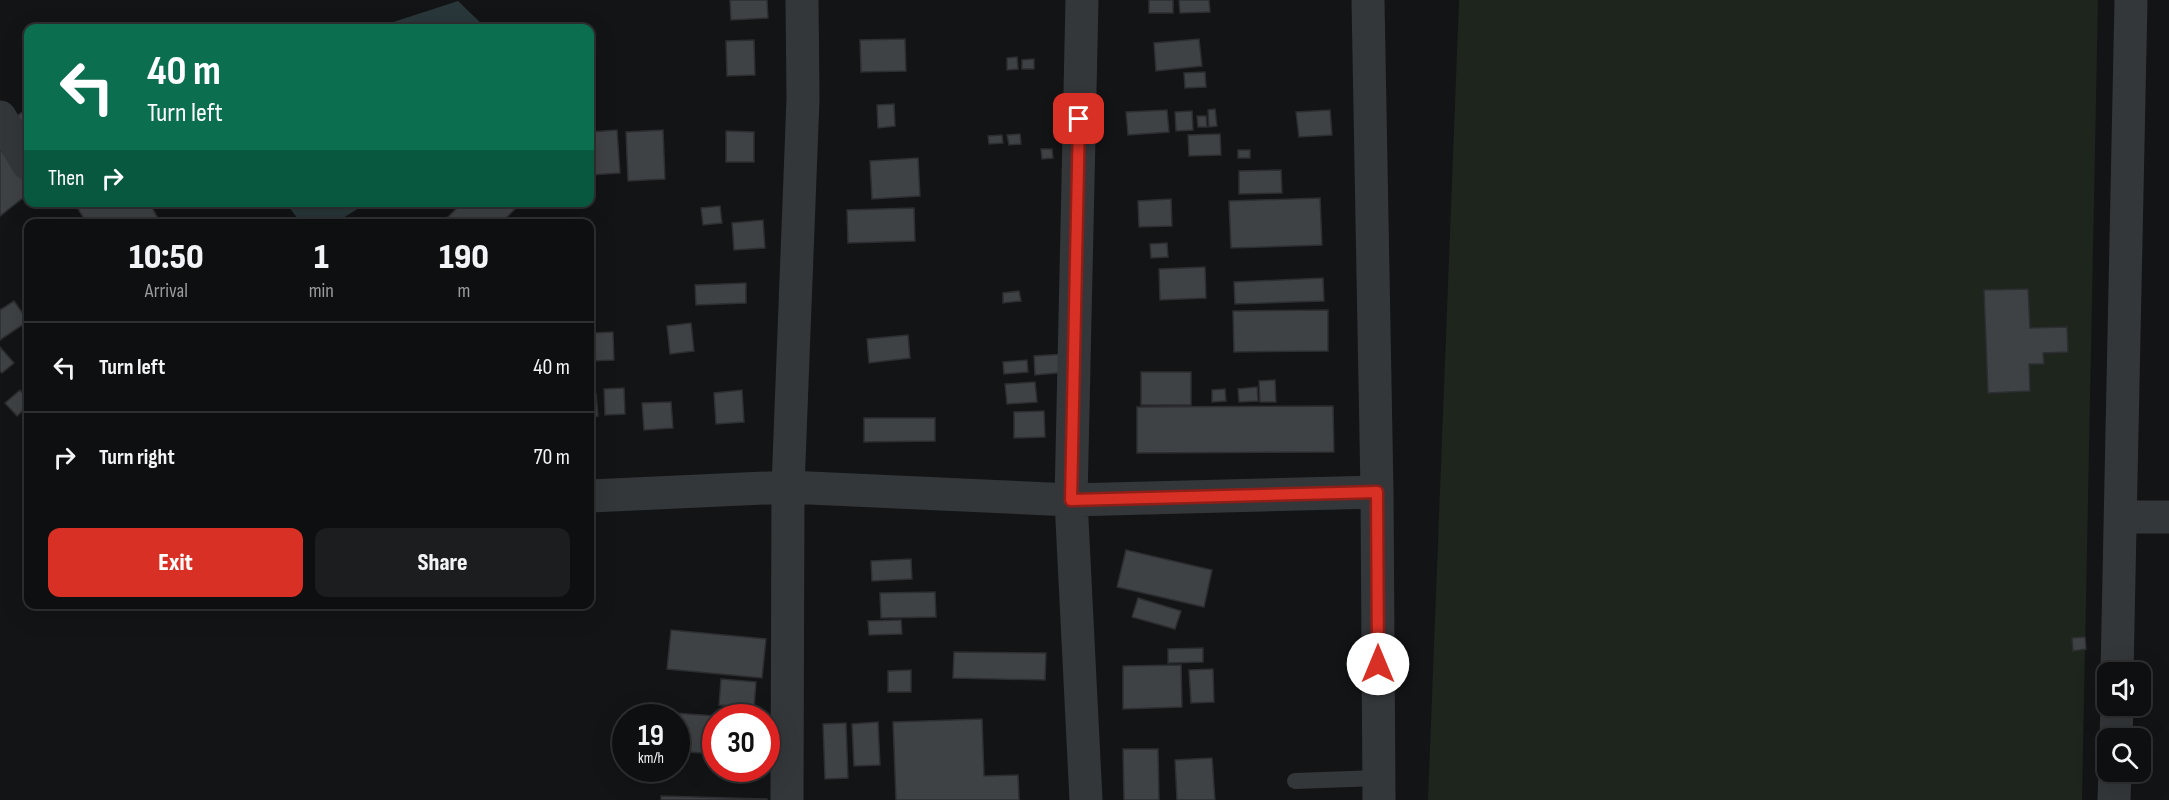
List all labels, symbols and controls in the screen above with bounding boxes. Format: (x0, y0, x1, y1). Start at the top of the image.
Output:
text: 40 m (147, 46, 221, 97)
icon: left (48, 48, 126, 126)
pin (1053, 93, 1104, 144)
text: Turn left (147, 97, 223, 129)
icon: arrive (1062, 102, 1095, 135)
icon: right (96, 162, 129, 195)
text: Then (48, 165, 84, 192)
text: 10:50 (129, 236, 204, 279)
text: 1 (314, 236, 329, 279)
text: 190 (439, 236, 489, 279)
text: Arrival (145, 279, 188, 303)
text: min (309, 279, 334, 303)
text: m (458, 279, 470, 303)
icon: left (48, 351, 81, 384)
text: Turn left (99, 354, 165, 381)
text: 40 m (533, 354, 570, 381)
icon: right (48, 441, 81, 474)
text: Turn right (99, 444, 175, 471)
text: 70 m (534, 444, 570, 471)
button: Exit (48, 528, 303, 597)
button: Share (315, 528, 570, 597)
position arrow (1346, 632, 1410, 696)
map controls (2097, 662, 2151, 782)
button: sound (2097, 662, 2151, 716)
speed limit sign: 30 (702, 704, 780, 782)
text: 19 (638, 718, 664, 754)
button: search (2097, 728, 2151, 782)
text: km/h (638, 749, 664, 768)

